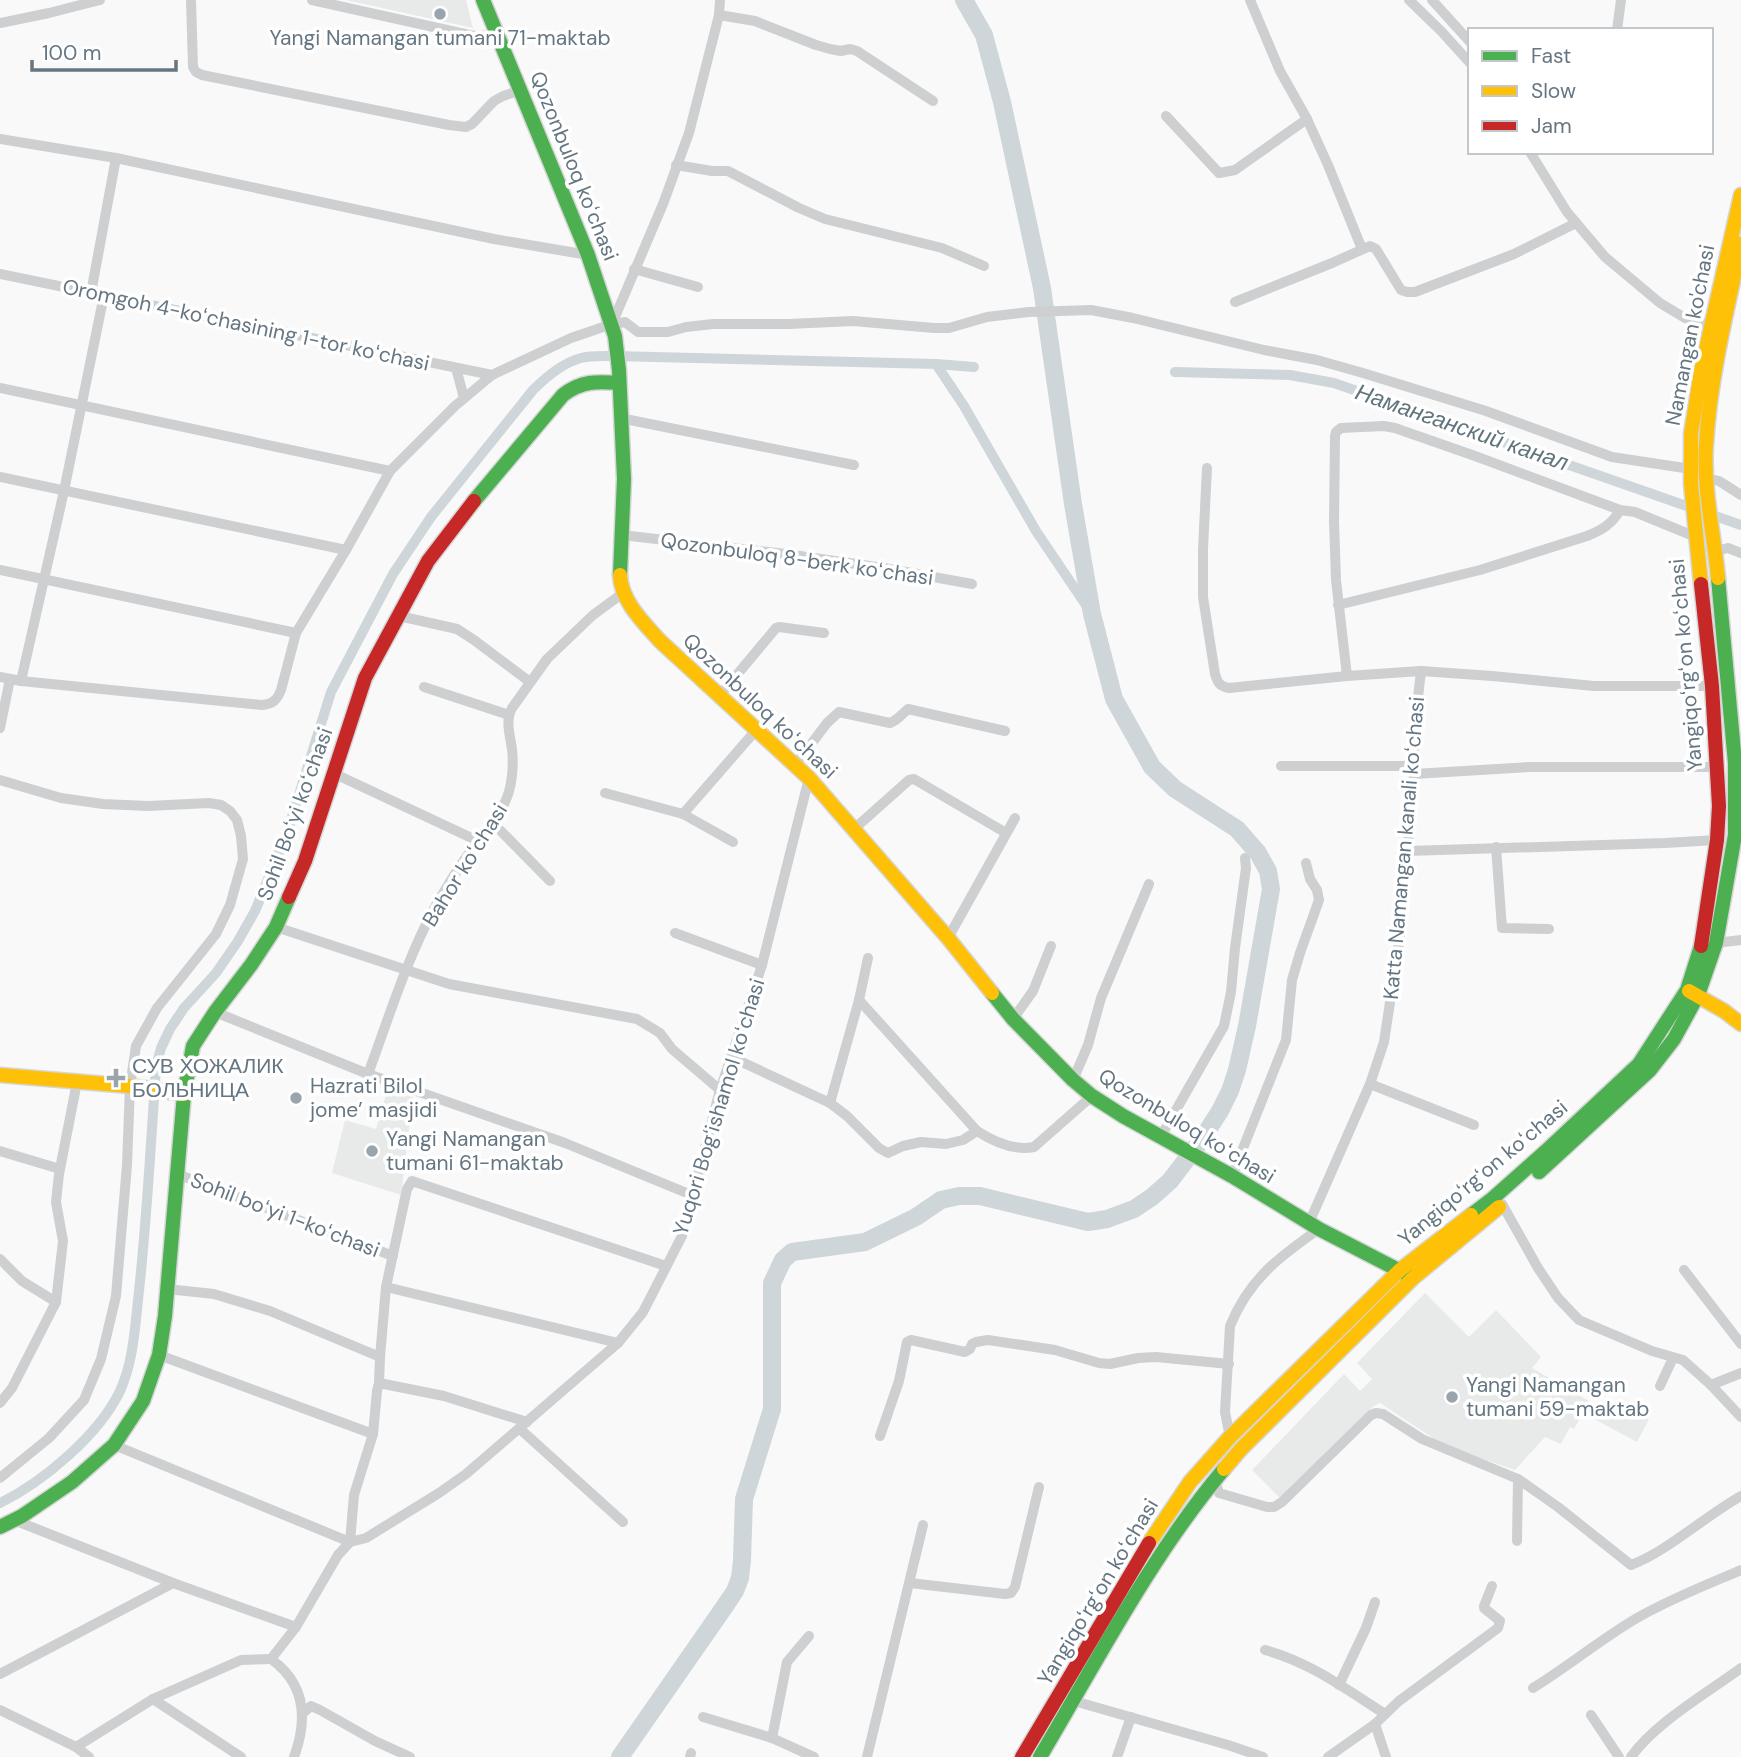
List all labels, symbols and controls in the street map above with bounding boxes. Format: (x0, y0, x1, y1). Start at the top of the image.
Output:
marker: Yangi Namangan tumani 71-maktab (432, 6, 448, 22)
place label: Yangi Namangan tumani 71-maktab (269, 24, 611, 52)
scale bar (32, 28, 175, 72)
legend (1468, 28, 1713, 154)
text: 100 m (42, 39, 102, 67)
text: Fast (1531, 42, 1571, 70)
street label: Qozonbuloq koʻchasi (523, 67, 625, 265)
text: Slow (1531, 77, 1576, 105)
text: Jam (1531, 112, 1572, 140)
street label: Namangan ko'chasi (1659, 242, 1721, 428)
street label: Oromgoh 4-koʻchasining 1-tor koʻchasi (60, 272, 432, 378)
water label: Наманганский канал (1351, 376, 1573, 478)
street label: Qozonbuloq 8-berk koʻchasi (659, 526, 935, 592)
street label: Yangiqoʻrgʻon koʻchasi (1663, 558, 1709, 772)
street label: Qozonbuloq koʻchasi (677, 627, 843, 785)
street label: Katta Namangan kanali koʻchasi (1377, 695, 1431, 1001)
street label: Sohil Boʻyi koʻchasi (251, 724, 339, 904)
street label: Bahor koʻchasi (416, 798, 514, 932)
street label: Yuqori Bogʻishamol koʻchasi (667, 975, 771, 1239)
place label: СУВ ХОЖАЛИК БОЛЬНИЦА (132, 1052, 284, 1104)
street label: Qozonbuloq koʻchasi (1093, 1062, 1281, 1190)
marker: СУВ ХОЖАЛИК БОЛЬНИЦА (106, 1068, 126, 1088)
place label: Hazrati Bilol jome’ masjidi (309, 1072, 437, 1124)
marker: Hazrati Bilol jome’ masjidi (288, 1090, 304, 1106)
street label: Yangiqoʻrgʻon koʻchasi (1392, 1094, 1574, 1252)
place label: Yangi Namangan tumani 61-maktab (386, 1125, 564, 1177)
marker: Yangi Namangan tumani 61-maktab (364, 1143, 380, 1159)
street label: Sohil boʻyi 1-koʻchasi (186, 1166, 384, 1264)
place label: Yangi Namangan tumani 59-maktab (1466, 1371, 1649, 1423)
marker: Yangi Namangan tumani 59-maktab (1444, 1389, 1460, 1405)
street label: Yangiqoʻrgʻon koʻchasi (1031, 1493, 1165, 1691)

